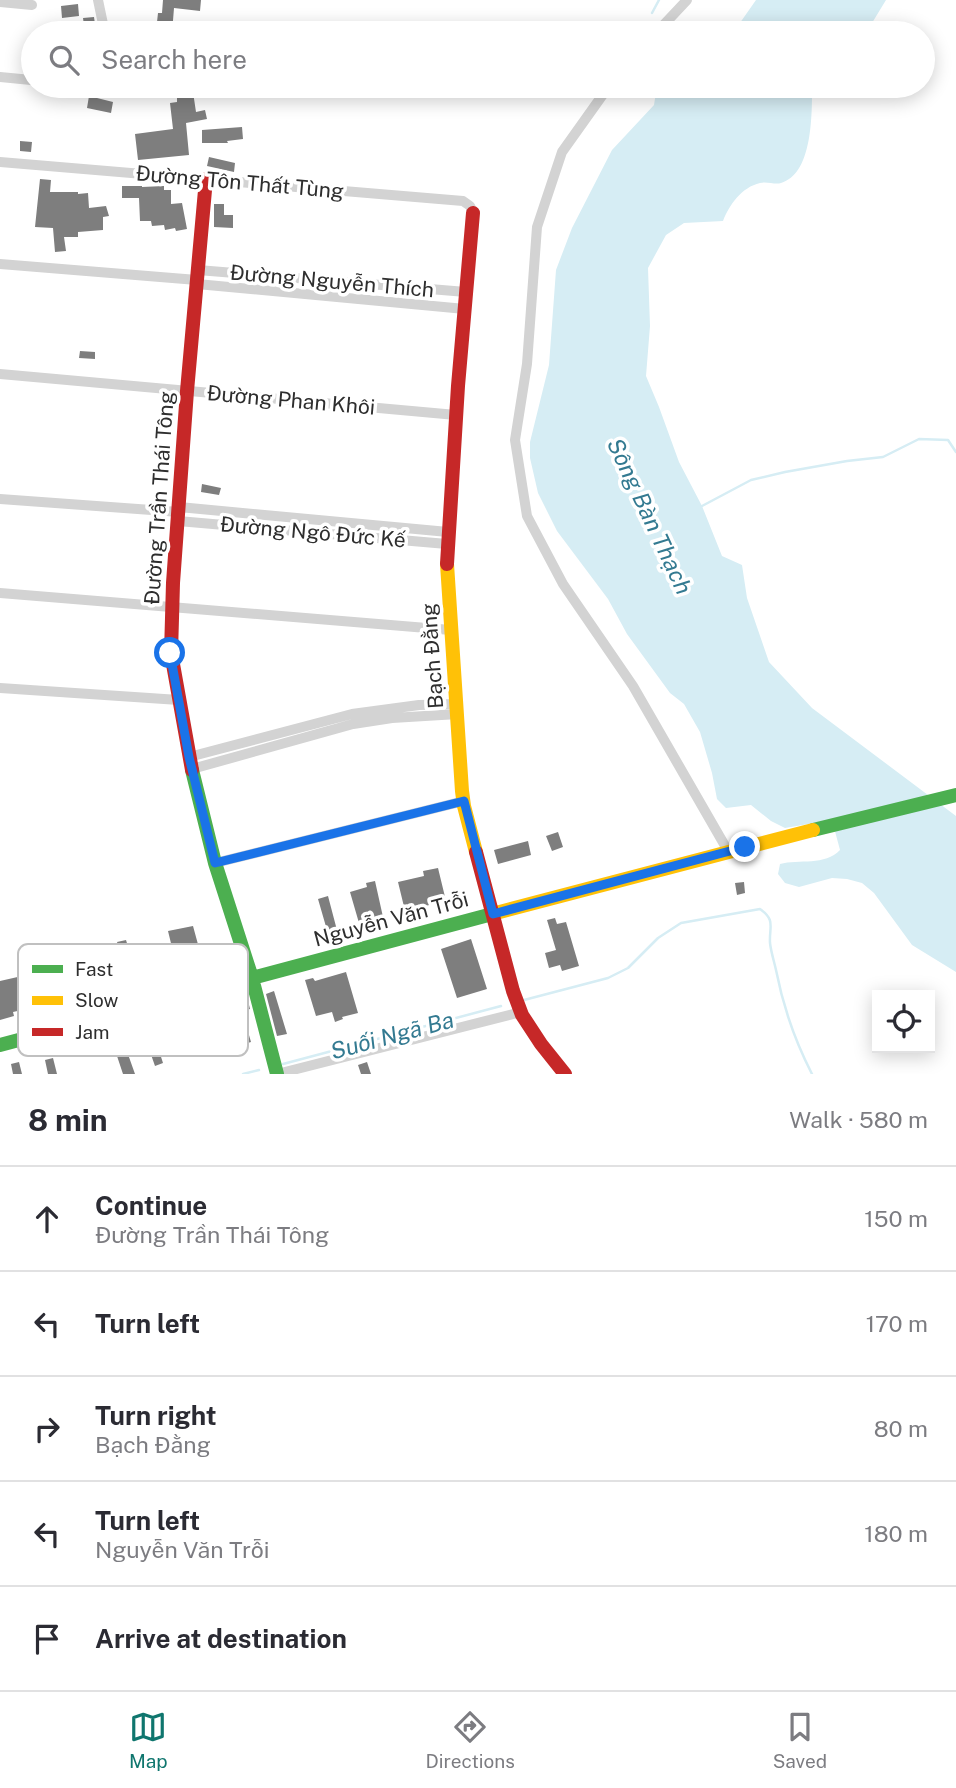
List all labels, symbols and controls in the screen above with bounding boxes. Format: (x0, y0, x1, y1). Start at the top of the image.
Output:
search box (21, 21, 935, 98)
icon: search (45, 41, 83, 79)
text: Search here (101, 44, 247, 75)
street label: Đường Tôn Thất Tùng (135, 160, 345, 204)
street label: Đường Nguyễn Thích (229, 260, 435, 302)
street label: Đường Phan Khôi (206, 380, 376, 420)
street label: Đường Trần Thái Tông (139, 390, 179, 606)
water label: Sông Bàn Thạch (602, 434, 698, 598)
street label: Đường Ngô Đức Kế (219, 511, 407, 553)
street label: Bạch Đằng (416, 602, 448, 710)
route start (154, 637, 185, 668)
route end (729, 831, 760, 862)
street label: Nguyễn Văn Trỗi (311, 886, 471, 952)
legend (18, 944, 248, 1056)
text: Fast (75, 958, 113, 980)
text: Slow (75, 989, 119, 1011)
map controls (872, 990, 935, 1053)
button: locate (872, 990, 935, 1053)
water label: Suối Ngã Ba (327, 1006, 457, 1064)
text: Jam (75, 1021, 109, 1043)
text: 8 min (28, 1102, 108, 1138)
text: Walk · 580 m (789, 1106, 928, 1133)
text: Continue (95, 1190, 207, 1221)
icon: ahead (28, 1200, 66, 1238)
text: 150 m (864, 1205, 928, 1232)
text: Đường Trần Thái Tông (95, 1221, 329, 1248)
icon: left (28, 1305, 66, 1343)
text: Turn left (95, 1308, 200, 1339)
text: 170 m (866, 1310, 928, 1337)
text: Turn right (95, 1400, 217, 1431)
icon: right (28, 1410, 66, 1448)
text: 80 m (874, 1415, 928, 1442)
text: Bạch Đằng (95, 1431, 211, 1458)
text: Turn left (95, 1505, 200, 1536)
icon: left (28, 1515, 66, 1553)
text: 180 m (864, 1520, 928, 1547)
text: Nguyễn Văn Trỗi (95, 1536, 269, 1563)
icon: arrive (28, 1620, 66, 1658)
text: Arrive at destination (95, 1623, 347, 1654)
tab: Map (129, 1708, 168, 1772)
tab: Directions (426, 1708, 515, 1772)
tab: Saved (773, 1708, 827, 1772)

